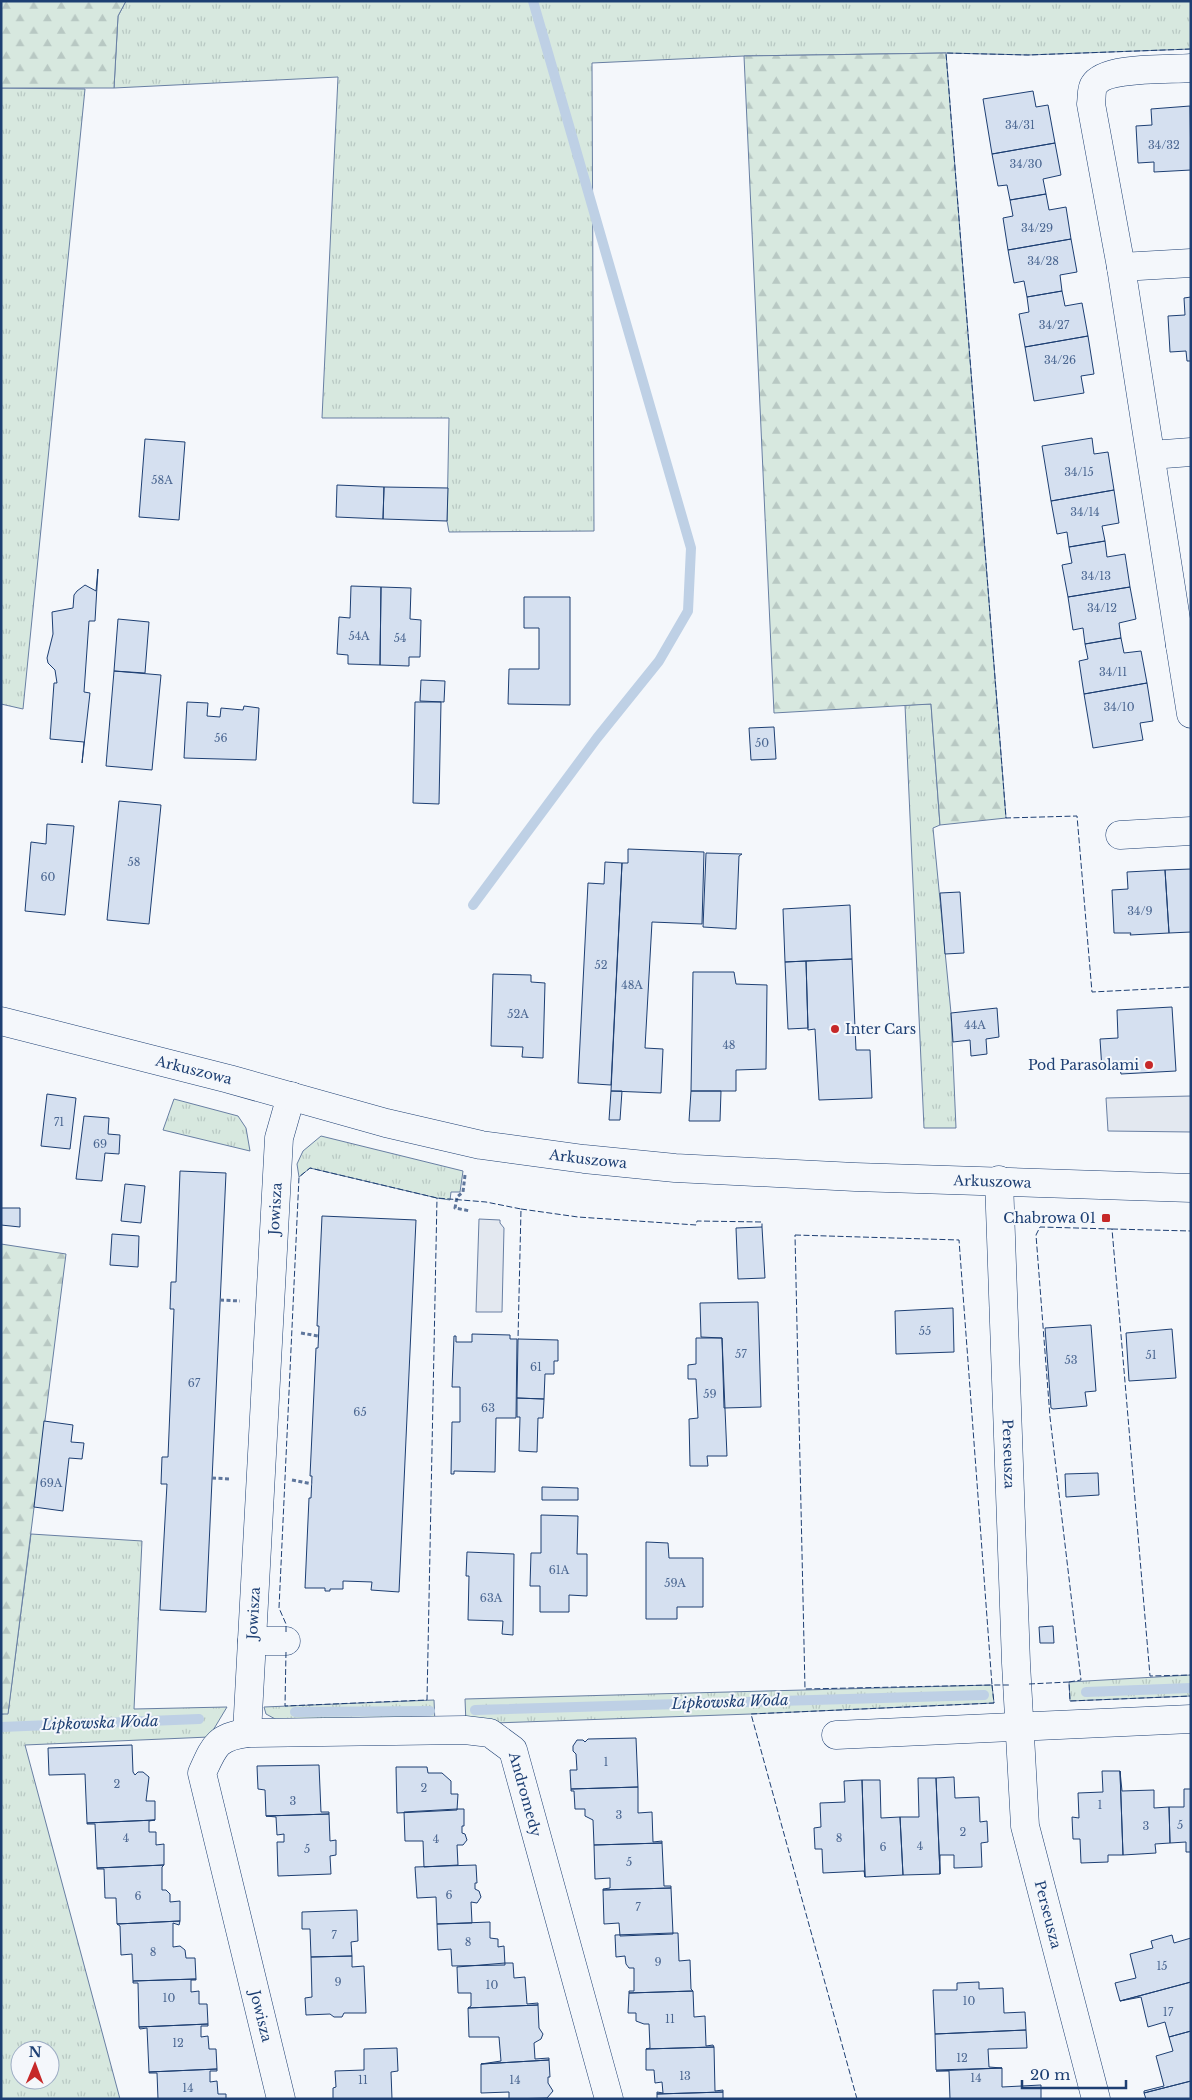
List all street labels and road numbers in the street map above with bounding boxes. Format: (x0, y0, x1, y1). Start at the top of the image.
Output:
street label: Arkuszowa (153, 1051, 234, 1088)
street label: Arkuszowa (547, 1145, 628, 1172)
street label: Arkuszowa (952, 1171, 1032, 1192)
street label: Jowisza (265, 1182, 286, 1238)
street label: Perseusza (998, 1419, 1019, 1489)
street label: Jowisza (243, 1586, 264, 1642)
street label: Andromedy (505, 1749, 545, 1839)
street label: Perseusza (1031, 1879, 1066, 1951)
street label: Jowisza (245, 1986, 276, 2044)

